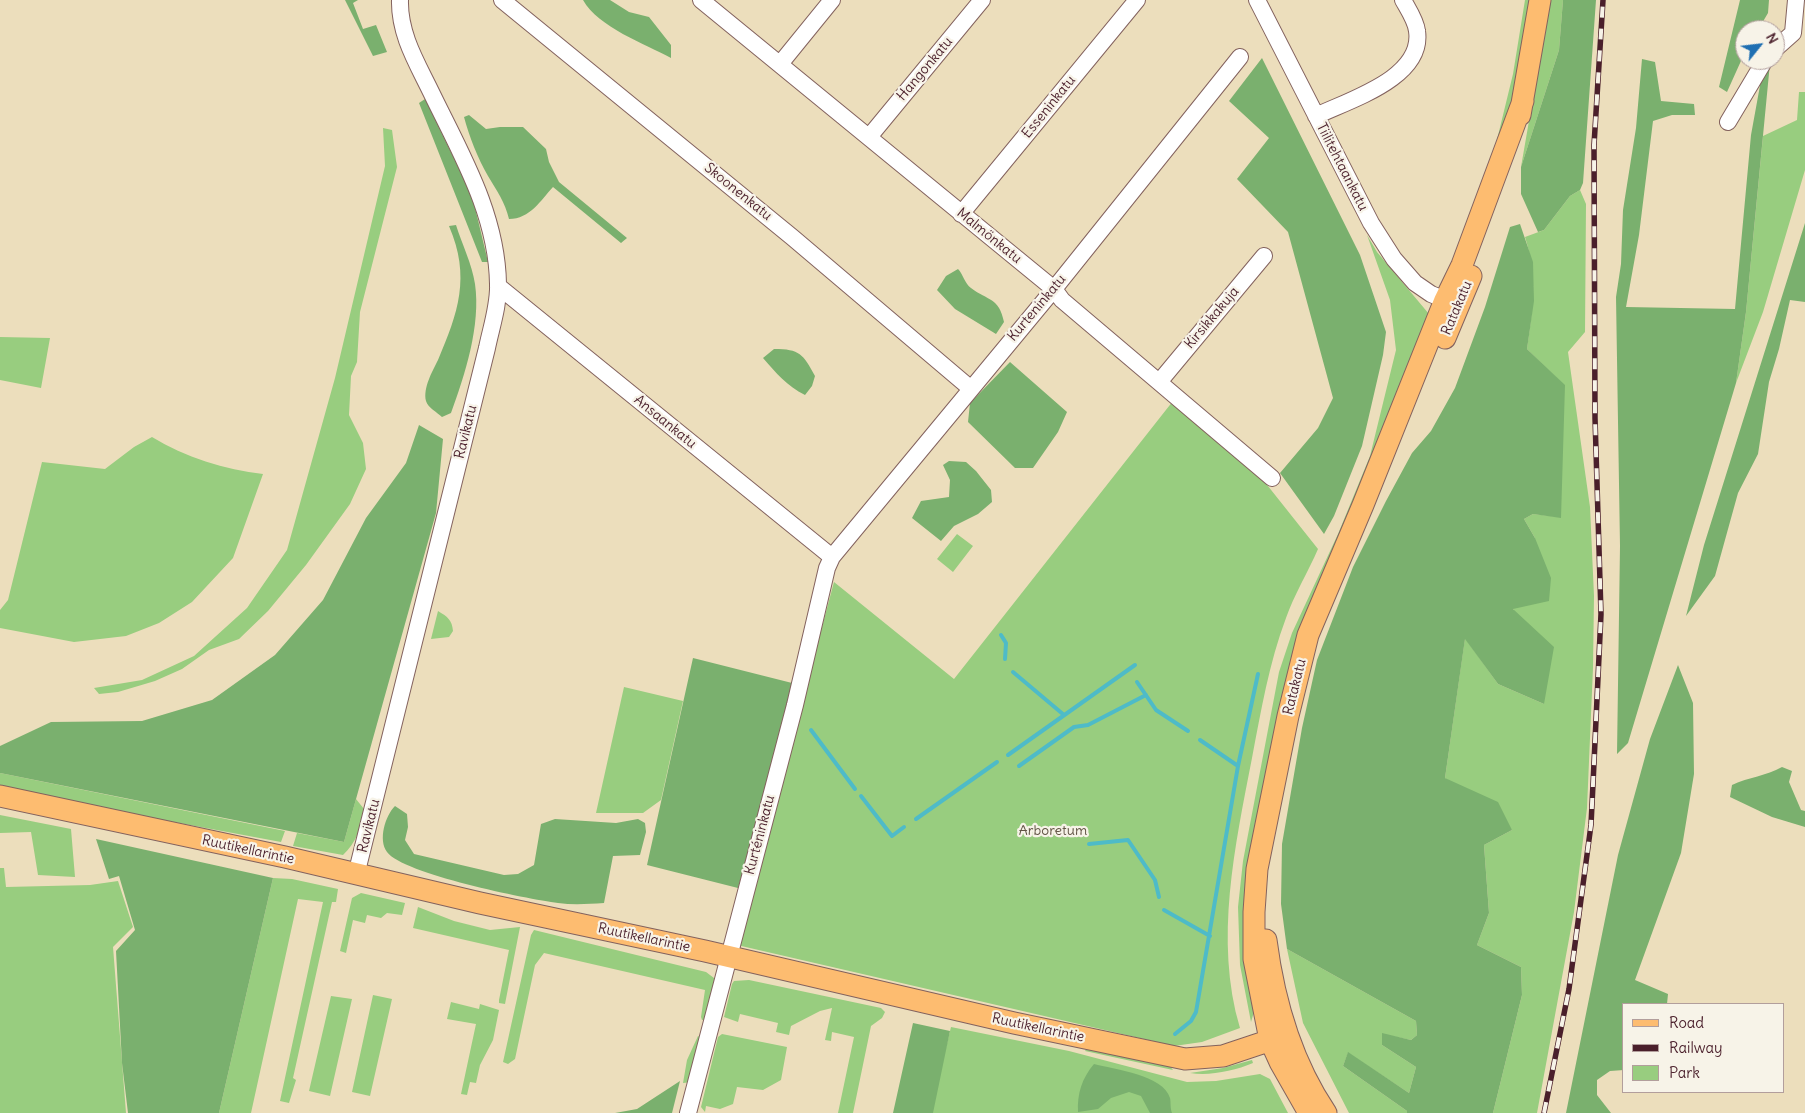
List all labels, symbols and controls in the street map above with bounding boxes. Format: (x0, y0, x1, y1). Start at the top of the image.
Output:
north arrow (1735, 20, 1785, 70)
text: N (1762, 30, 1782, 47)
street label: Hangonkatu (894, 34, 956, 104)
street label: Esseninkatu (1019, 72, 1079, 142)
street label: Tiilitehtaankatu (1313, 120, 1371, 214)
street label: Skoonenkatu (701, 160, 775, 224)
street label: Malmönkatu (953, 205, 1025, 267)
street label: Kurteninkatu (1004, 271, 1070, 345)
street label: Ratakatu (1438, 278, 1476, 338)
street label: Kirsikkakuja (1181, 284, 1243, 352)
street label: Ansaankatu (630, 392, 700, 452)
street label: Ravikatu (451, 403, 481, 461)
street label: Ratakatu (1280, 657, 1310, 717)
street label: Kurténinkatu (741, 793, 779, 877)
street label: Ravikatu (354, 797, 384, 855)
park label: Arboretum (1019, 823, 1087, 839)
street label: Ruutikellarintie (200, 832, 296, 868)
street label: Ruutikellarintie (596, 920, 692, 956)
legend (1622, 1003, 1785, 1093)
street label: Ruutikellarintie (990, 1010, 1086, 1046)
text: Road (1669, 1013, 1704, 1032)
text: Railway (1669, 1038, 1723, 1057)
text: Park (1669, 1063, 1700, 1082)

